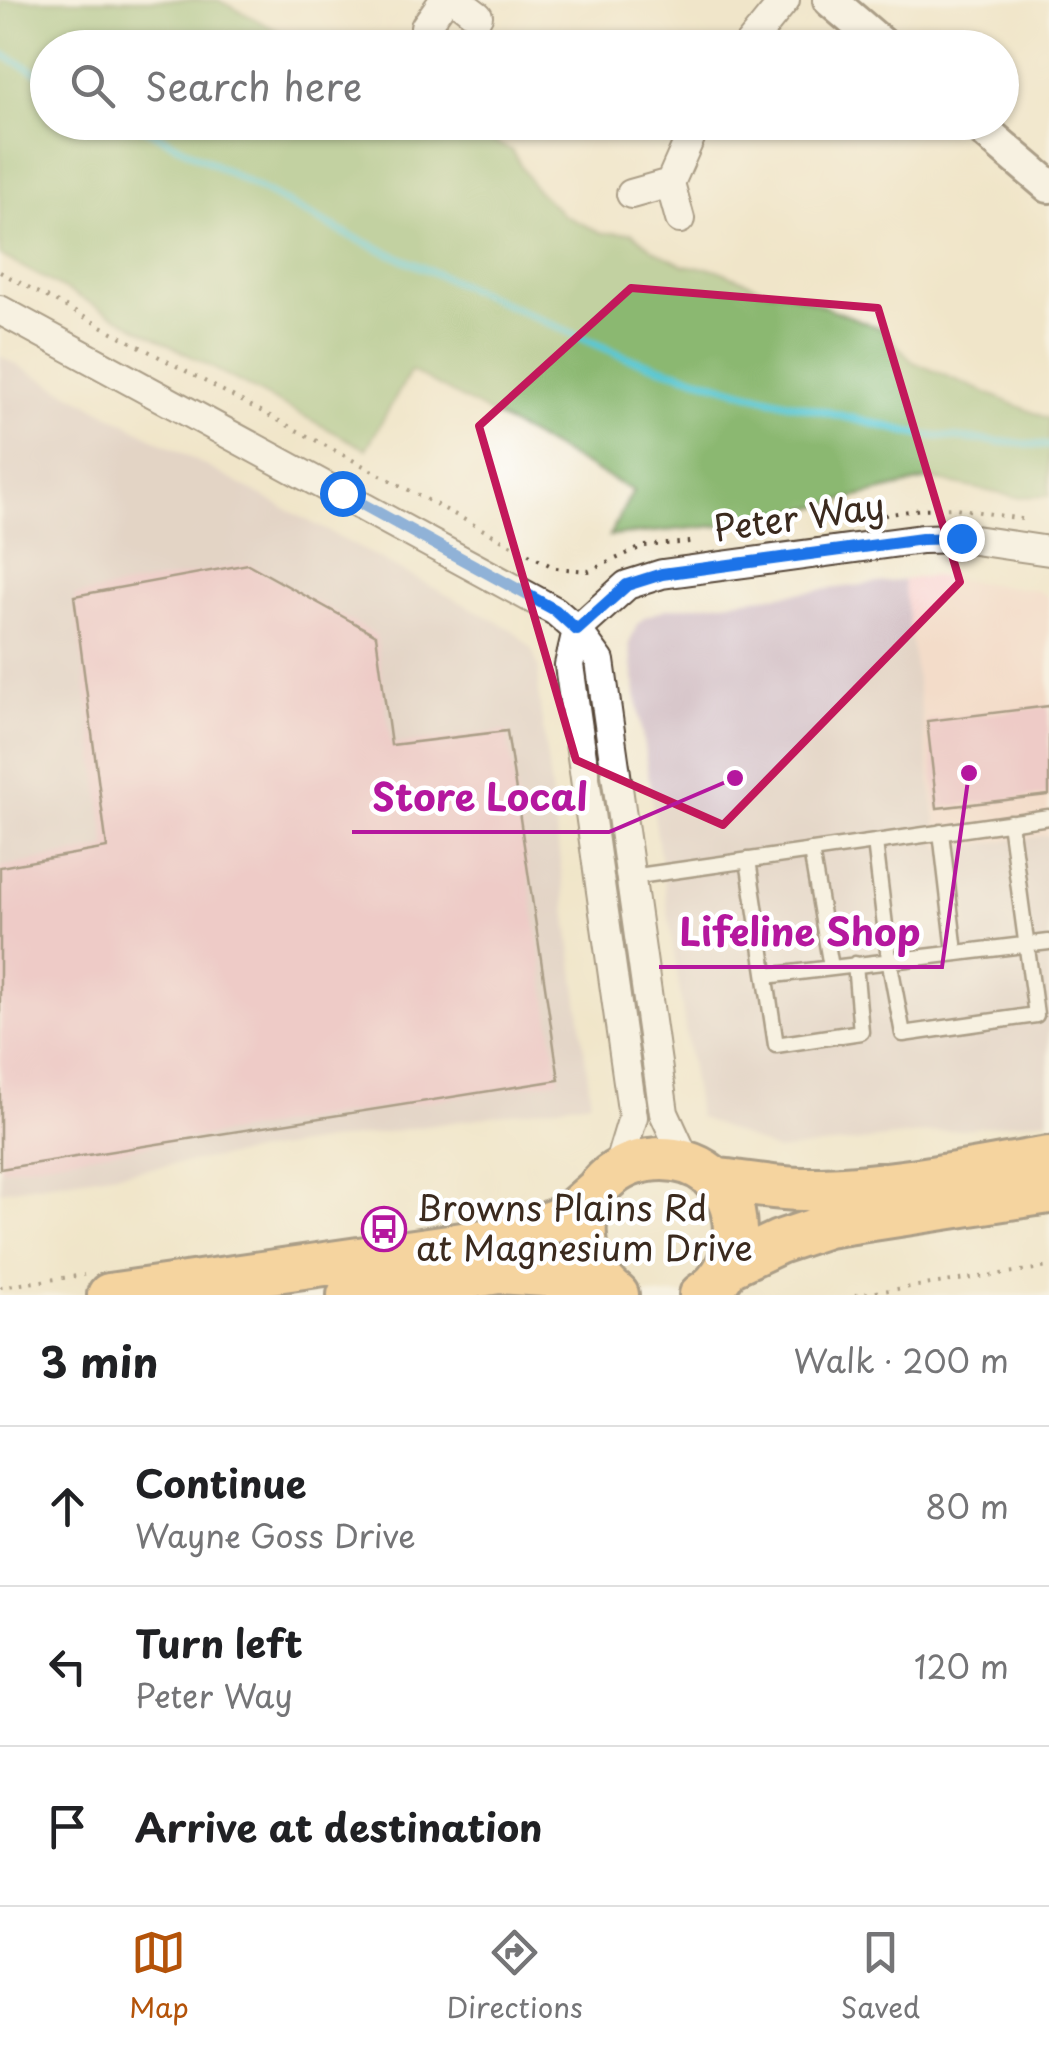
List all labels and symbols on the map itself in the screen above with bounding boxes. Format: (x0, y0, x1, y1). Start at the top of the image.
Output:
route start (320, 471, 366, 517)
street label: Peter Way (710, 477, 888, 554)
route end (939, 516, 985, 562)
callout: Store Local (352, 764, 609, 832)
text: Store Local (372, 767, 588, 824)
callout: Lifeline Shop (659, 899, 942, 967)
text: Lifeline Shop (680, 902, 920, 959)
place label: Browns Plains Rd at Magnesium Drive (416, 1180, 753, 1273)
bus stop icon: Browns Plains Rd at Magnesium Drive (361, 1206, 407, 1252)

